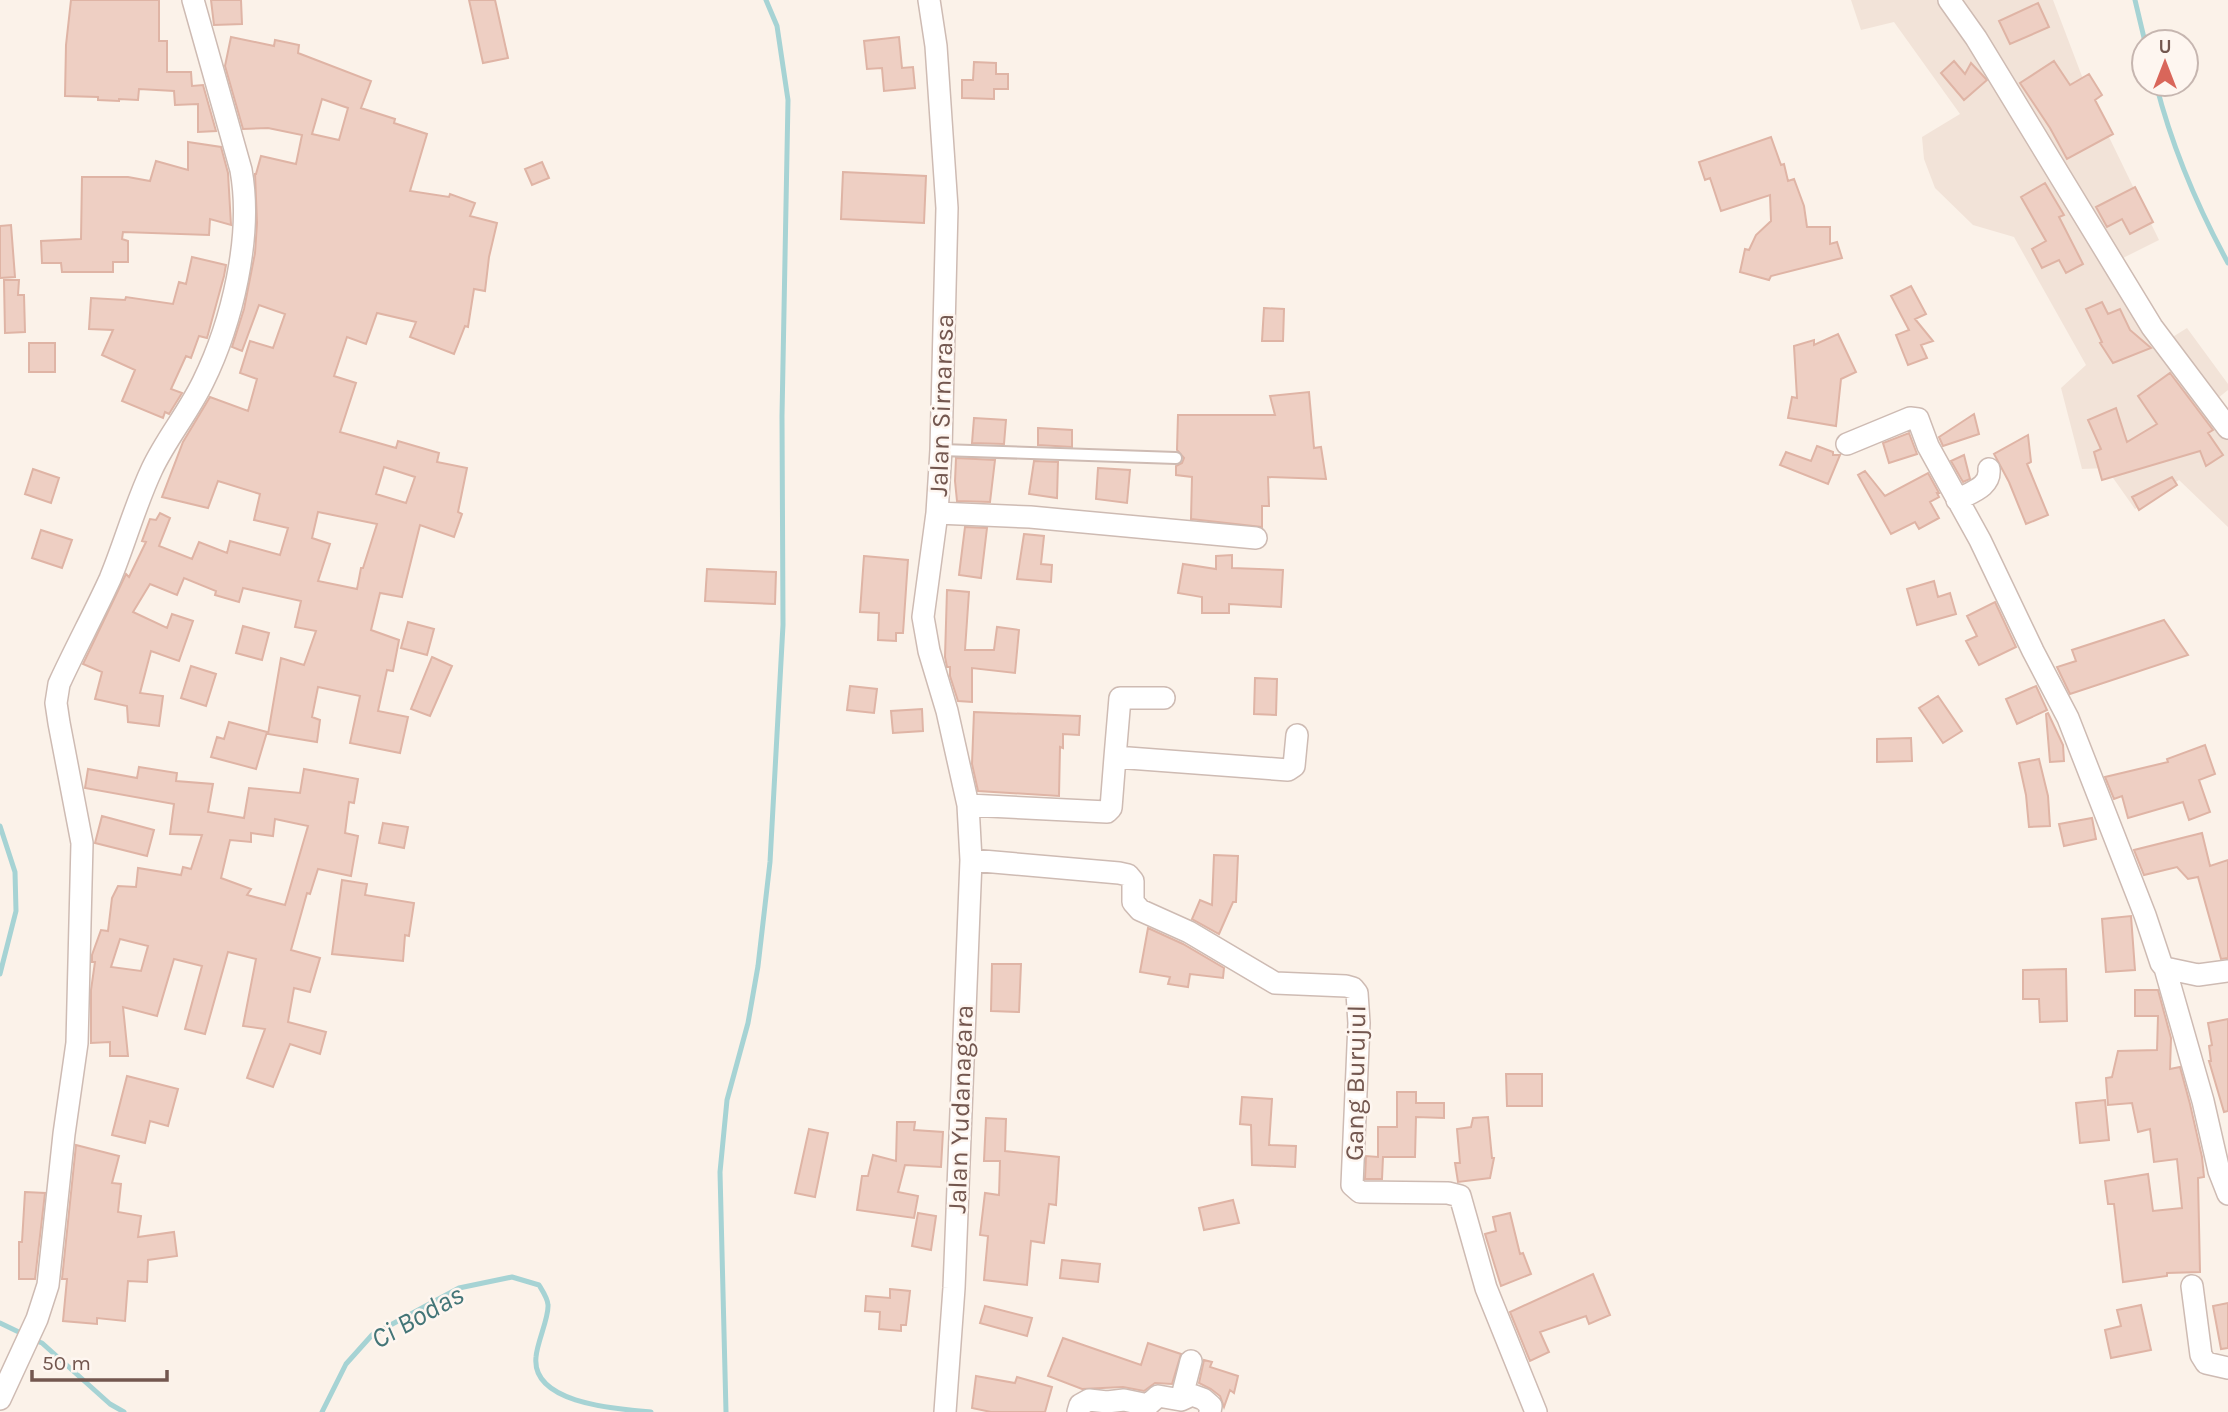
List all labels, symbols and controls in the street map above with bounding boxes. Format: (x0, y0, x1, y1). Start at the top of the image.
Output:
north arrow (2130, 28, 2200, 98)
text: U (2158, 36, 2172, 58)
street label: Jalan Sirnarasa (923, 313, 960, 497)
street label: Jalan Yudanagara (941, 1004, 980, 1214)
street label: Gang Burujul (1339, 1005, 1372, 1161)
water label: Ci Bodas (365, 1278, 469, 1355)
scale bar (32, 1338, 166, 1382)
text: 50 m (42, 1351, 91, 1375)

